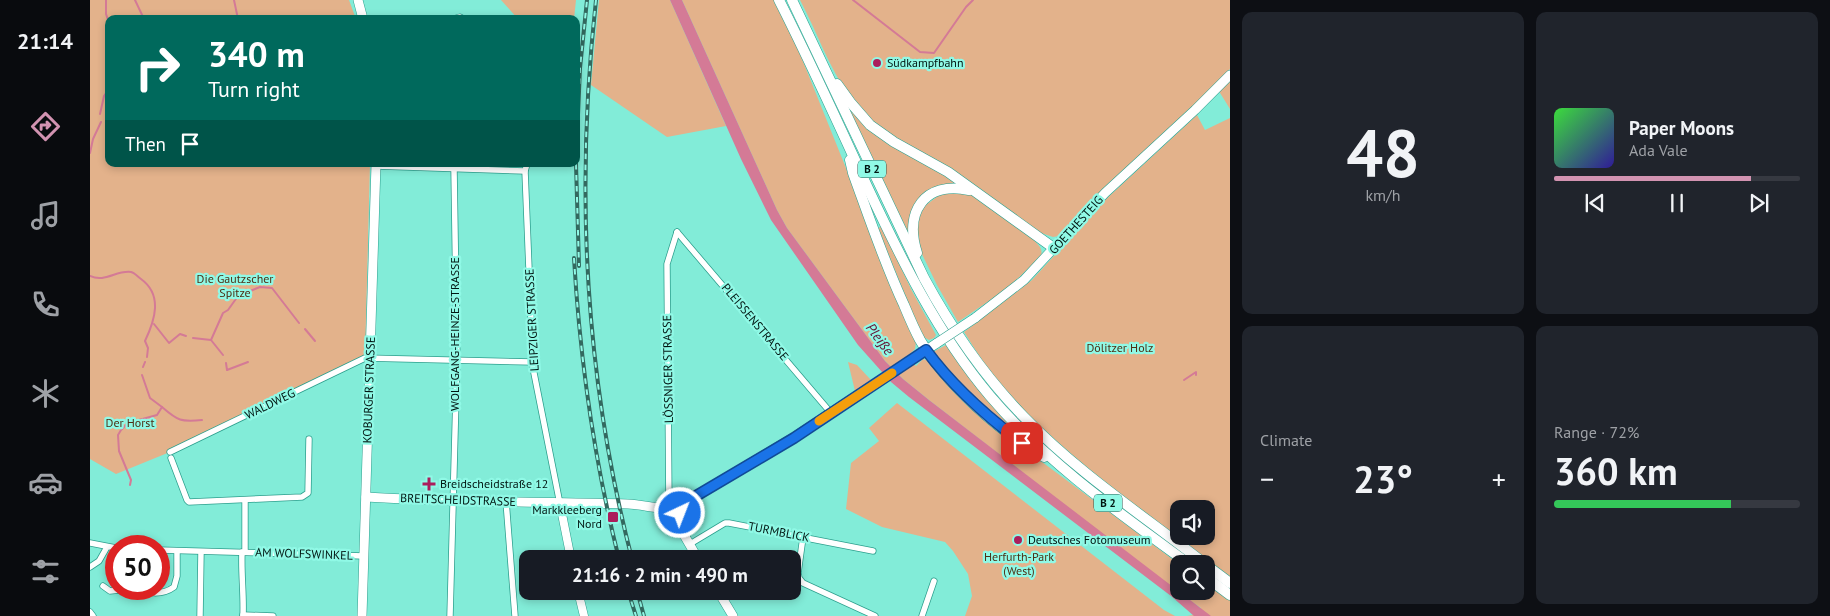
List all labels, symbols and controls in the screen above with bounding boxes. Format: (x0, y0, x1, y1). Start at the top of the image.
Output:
text: 21:14 (17, 27, 73, 55)
text: 340 m (208, 31, 305, 77)
icon: right (125, 35, 190, 100)
place label: Südkampfbahn (887, 55, 963, 70)
marker: Südkampfbahn (871, 57, 883, 69)
text: Turn right (208, 75, 300, 103)
icon: directions (28, 109, 63, 144)
text: 48 (1346, 110, 1420, 194)
text: Paper Moons (1629, 116, 1734, 140)
icon: arrive (176, 130, 204, 158)
text: Then (125, 132, 166, 156)
text: Ada Vale (1629, 140, 1688, 160)
road number: B 2 (858, 160, 886, 178)
text: km/h (1365, 185, 1401, 205)
icon: previous (1581, 189, 1609, 217)
icon: pause (1663, 189, 1691, 217)
icon: next (1745, 189, 1773, 217)
street label: GOETHESTEIG (1045, 192, 1106, 257)
icon: music (28, 198, 63, 233)
street label: WOLFGANG-HEINZE-STRASSE (447, 257, 462, 411)
street label: LEIPZIGER STRASSE (521, 268, 542, 372)
park label: Die Gautzscher Spitze (197, 271, 273, 300)
street label: PLEISSENSTRASSE (719, 280, 792, 363)
icon: phone (28, 287, 63, 322)
street label: LÖSSNIGER STRASSE (659, 315, 676, 423)
water label: Pleiße (862, 319, 898, 359)
street label: KOBURGER STRASSE (359, 336, 378, 443)
park label: Dölitzer Holz (1087, 340, 1154, 355)
icon: climate (28, 376, 63, 411)
street label: WALDWEG (242, 385, 297, 422)
park label: Der Horst (106, 415, 154, 430)
pin (1001, 422, 1043, 464)
text: Range · 72% (1554, 422, 1639, 442)
icon: arrive (1008, 429, 1036, 457)
text: Climate (1260, 430, 1312, 450)
text: 360 km (1554, 446, 1678, 495)
text: 23° (1353, 454, 1413, 503)
text: − (1260, 460, 1274, 497)
text: + (1492, 460, 1506, 497)
icon: car (28, 465, 63, 500)
place label: Breidscheidstraße 12 (440, 476, 548, 491)
marker: Breidscheidstraße 12 (422, 477, 436, 491)
position arrow (653, 486, 705, 538)
street label: BREITSCHEIDSTRASSE (400, 490, 516, 509)
road number: B 2 (1094, 494, 1122, 512)
map controls (1170, 500, 1215, 600)
button: sound (1170, 500, 1215, 545)
place label: Markkleeberg Nord (532, 502, 602, 531)
marker: Markkleeberg Nord (606, 510, 620, 524)
street label: TURMBLICK (747, 518, 811, 545)
place label: Deutsches Fotomuseum (1028, 532, 1150, 547)
marker: Deutsches Fotomuseum (1012, 534, 1024, 546)
speed limit sign: 50 (105, 535, 170, 600)
street label: AM WOLFSWINKEL (255, 544, 353, 563)
park label: Herfurth-Park (West) (984, 549, 1054, 578)
icon: filters (28, 554, 63, 589)
button: search (1170, 555, 1215, 600)
text: 21:16 · 2 min · 490 m (572, 563, 748, 587)

